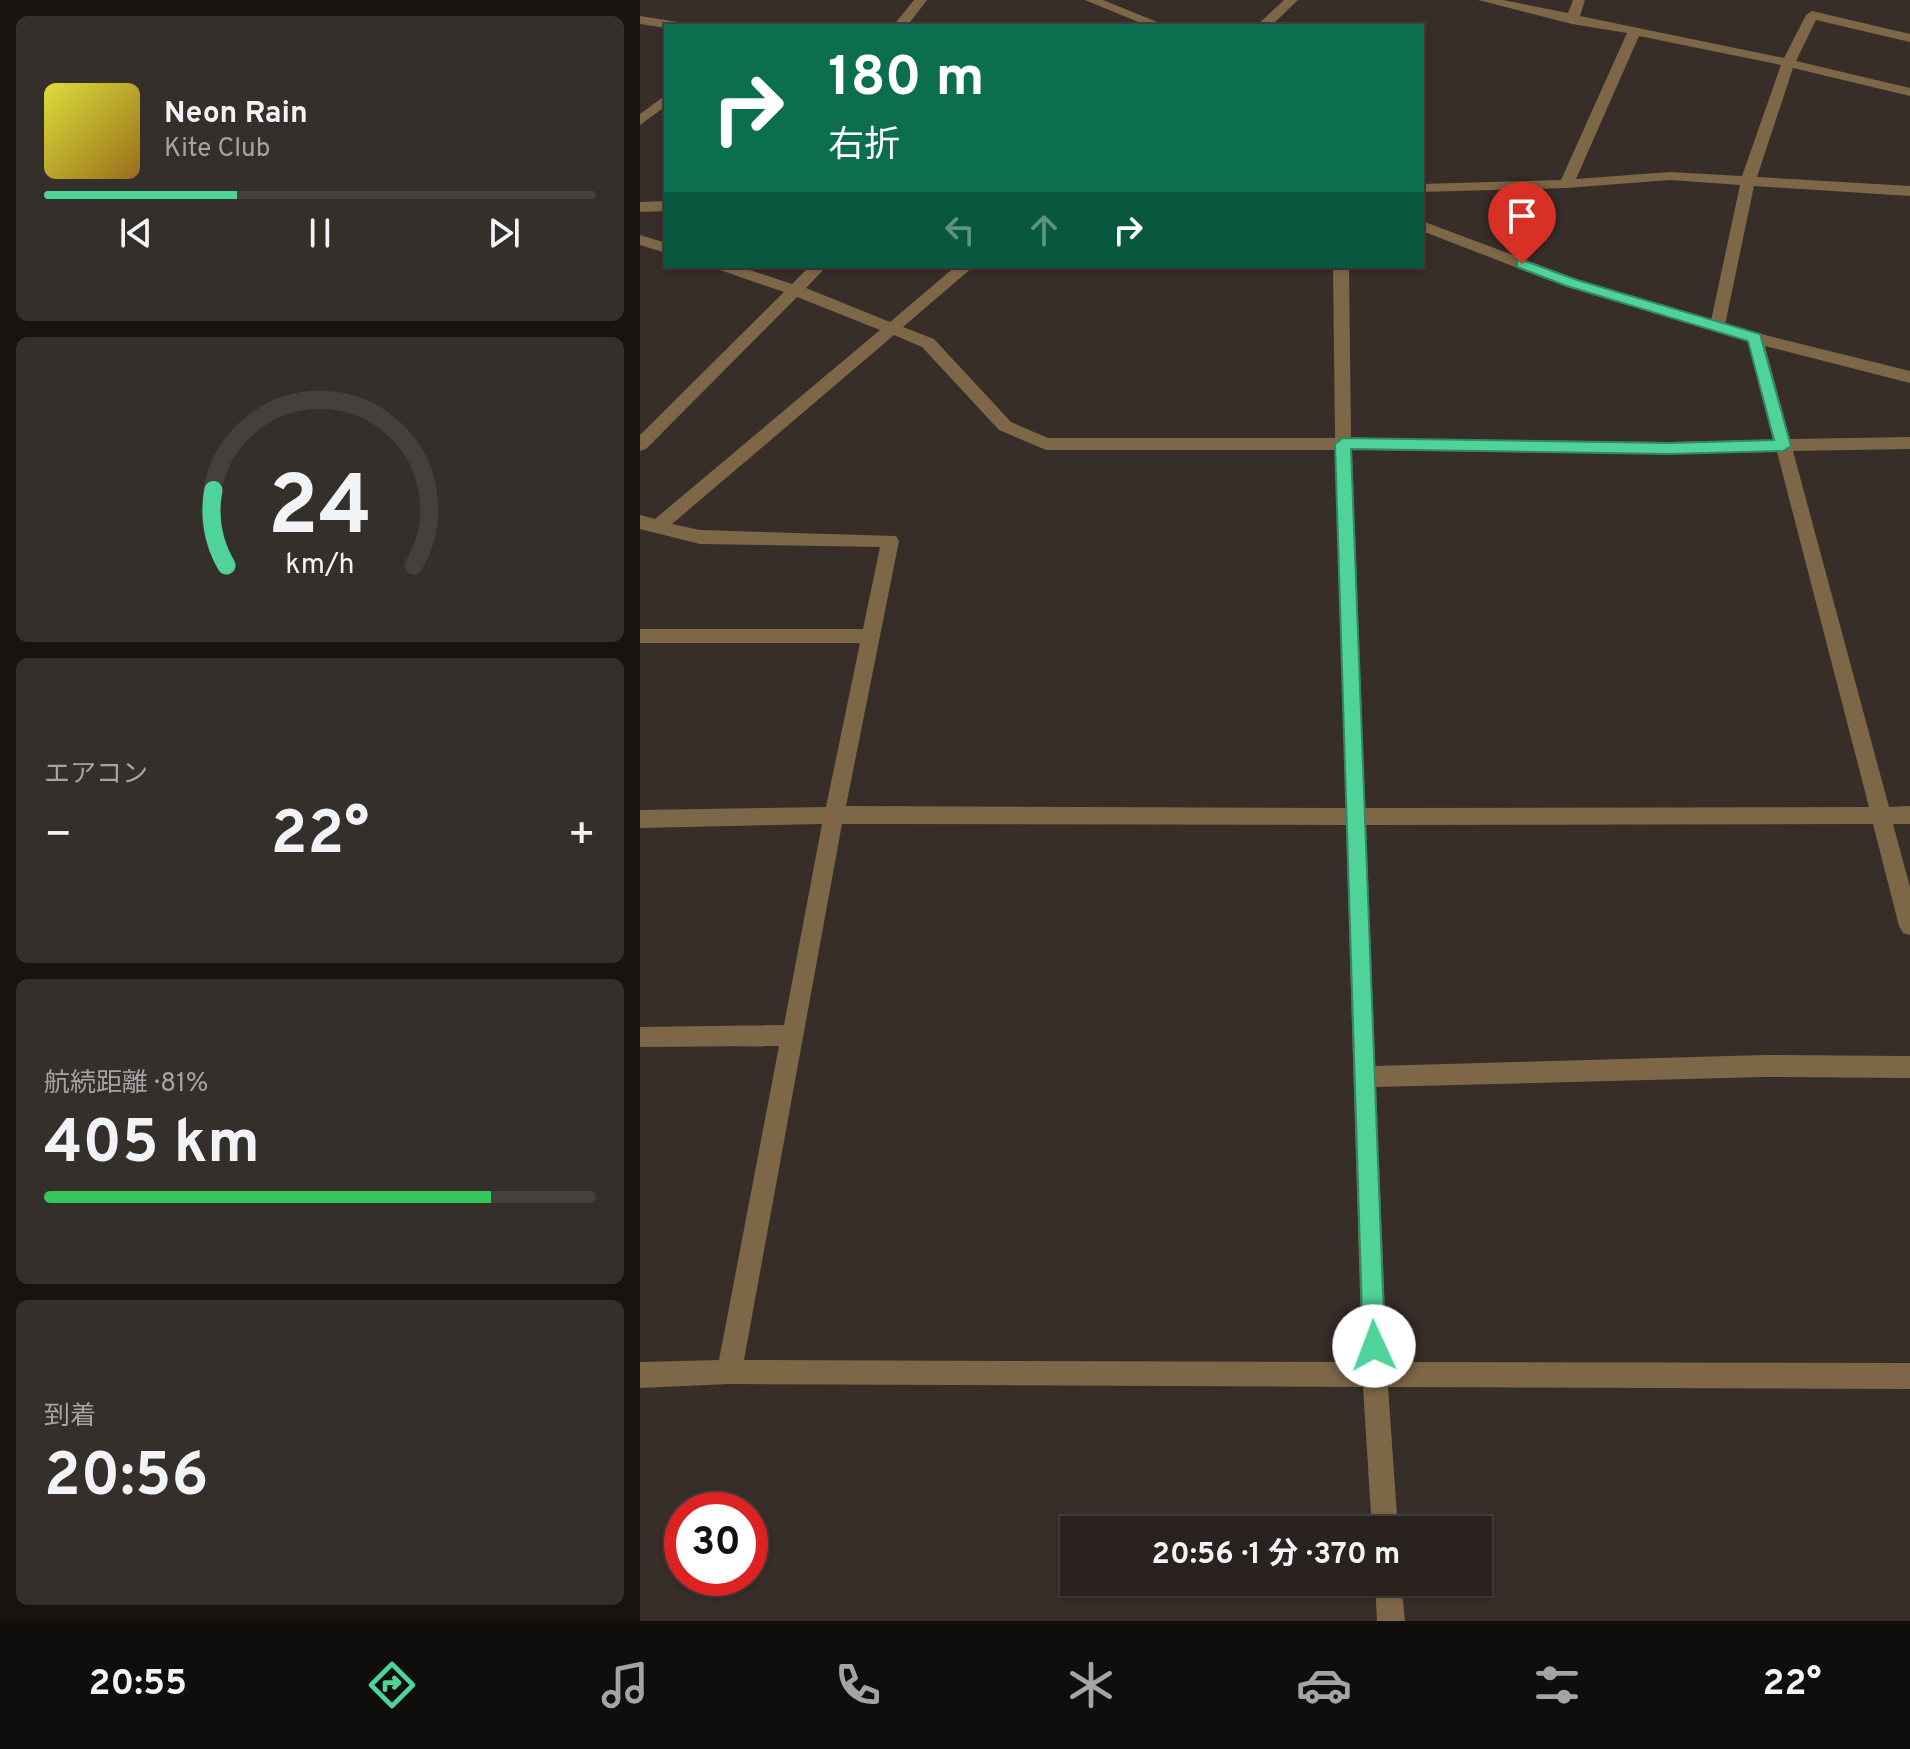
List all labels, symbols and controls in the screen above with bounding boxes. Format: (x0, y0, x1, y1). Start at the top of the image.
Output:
text: 180 m (828, 45, 985, 115)
icon: right (696, 56, 800, 160)
text: Neon Rain (164, 96, 308, 133)
text: 右折 (828, 124, 900, 170)
text: Kite Club (164, 133, 270, 166)
pin (1488, 182, 1556, 264)
icon: arrive (1500, 194, 1544, 238)
icon: left (938, 208, 982, 252)
icon: ahead (1022, 208, 1066, 252)
icon: right (1106, 208, 1150, 252)
icon: previous (114, 211, 158, 255)
icon: pause (298, 211, 342, 255)
icon: next (482, 211, 526, 255)
text: 24 (268, 458, 372, 563)
text: km/h (285, 548, 355, 584)
text: エアコン (44, 759, 148, 792)
text: 22° (271, 799, 369, 875)
text: − (44, 809, 72, 865)
text: + (568, 809, 596, 865)
text: 航続距離 · 81% (44, 1068, 208, 1101)
text: 405 km (44, 1108, 260, 1184)
position arrow (1332, 1304, 1416, 1388)
text: 到着 (44, 1401, 96, 1434)
text: 20:56 (44, 1441, 208, 1517)
speed limit sign: 30 (664, 1492, 768, 1596)
text: 20:56 · 1 分 · 370 m (1152, 1537, 1400, 1574)
icon: directions (364, 1657, 420, 1713)
icon: music (597, 1657, 653, 1713)
icon: phone (830, 1657, 886, 1713)
icon: climate (1063, 1657, 1119, 1713)
icon: car (1296, 1657, 1352, 1713)
icon: filters (1529, 1657, 1585, 1713)
text: 20:55 (89, 1662, 187, 1708)
text: 22° (1762, 1662, 1821, 1708)

